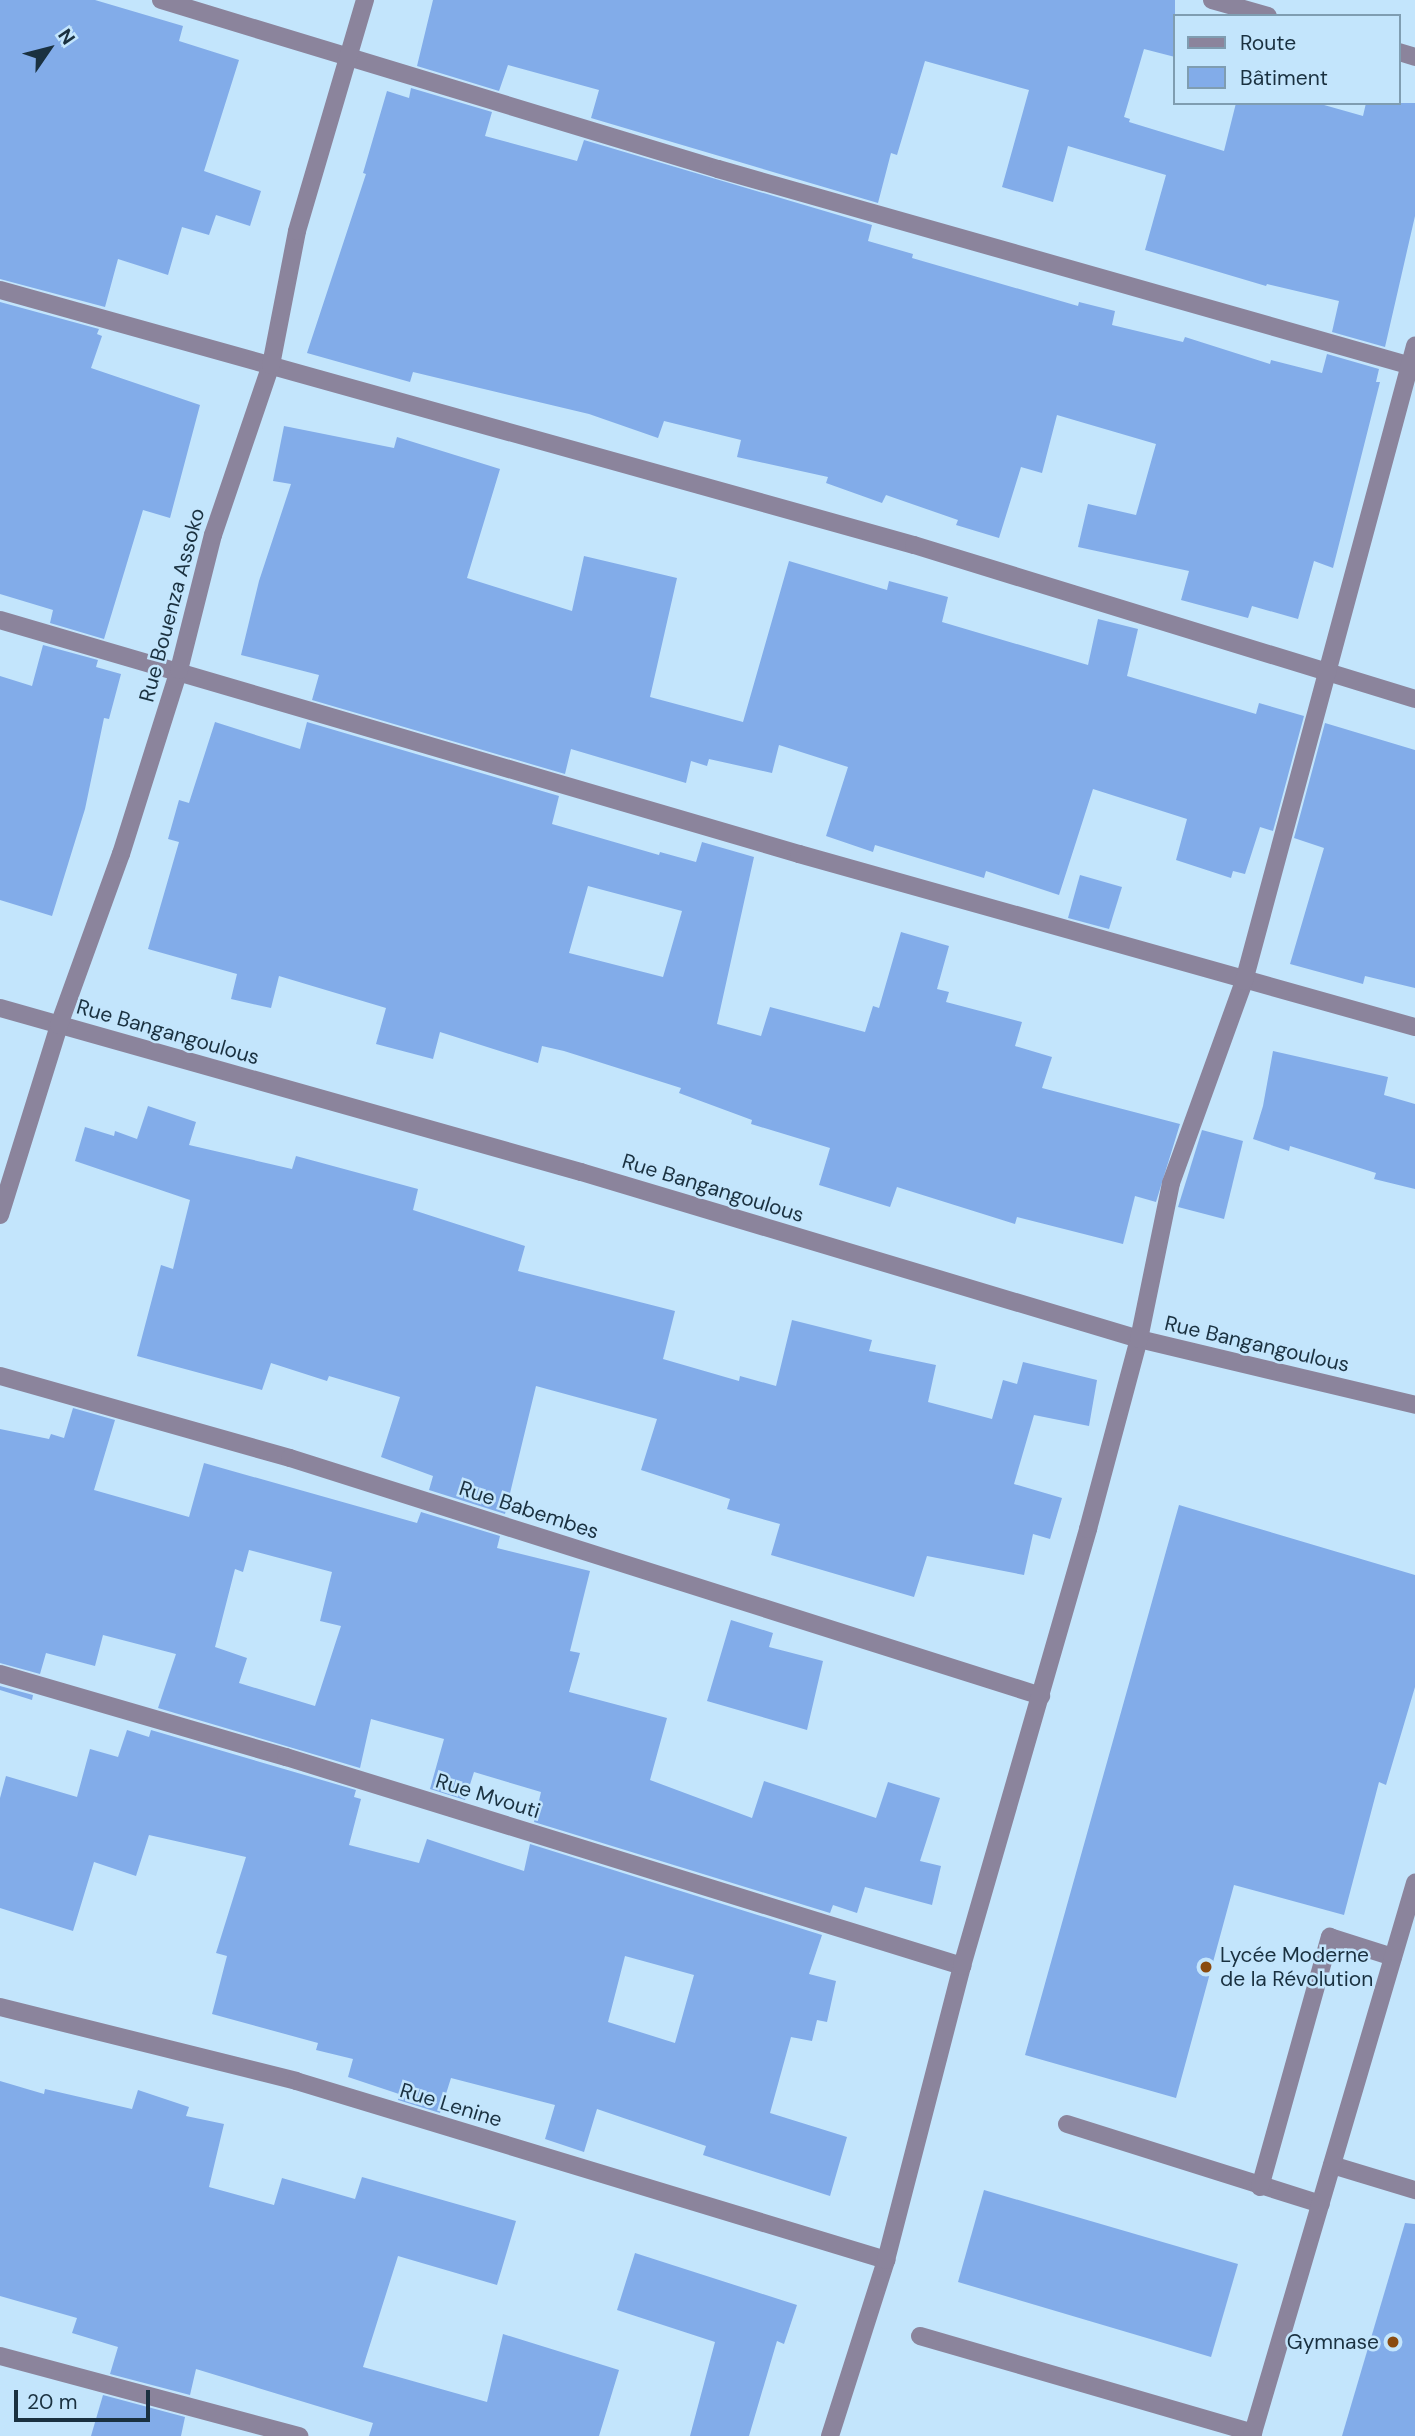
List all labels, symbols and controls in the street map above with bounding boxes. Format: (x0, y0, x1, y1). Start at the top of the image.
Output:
north arrow (14, 14, 84, 84)
legend (1174, 14, 1401, 105)
text: N (52, 24, 81, 50)
text: Route (1240, 29, 1296, 57)
text: Bâtiment (1240, 64, 1328, 92)
street label: Rue Bouenza Assoko (134, 505, 210, 705)
street label: Rue Bangangoulous (74, 994, 262, 1070)
street label: Rue Bangangoulous (619, 1148, 807, 1228)
street label: Rue Bangangoulous (1162, 1310, 1352, 1378)
street label: Rue Babembes (456, 1476, 602, 1544)
street label: Rue Mvouti (433, 1768, 543, 1824)
place label: Lycée Moderne de la Révolution (1220, 1942, 1373, 1992)
marker: Lycée Moderne de la Révolution (1198, 1959, 1214, 1975)
street label: Rue Lenine (397, 2078, 505, 2132)
place label: Gymnase (1287, 2329, 1379, 2355)
marker: Gymnase (1385, 2334, 1401, 2350)
scale bar (18, 2376, 154, 2420)
text: 20 m (27, 2388, 78, 2416)

